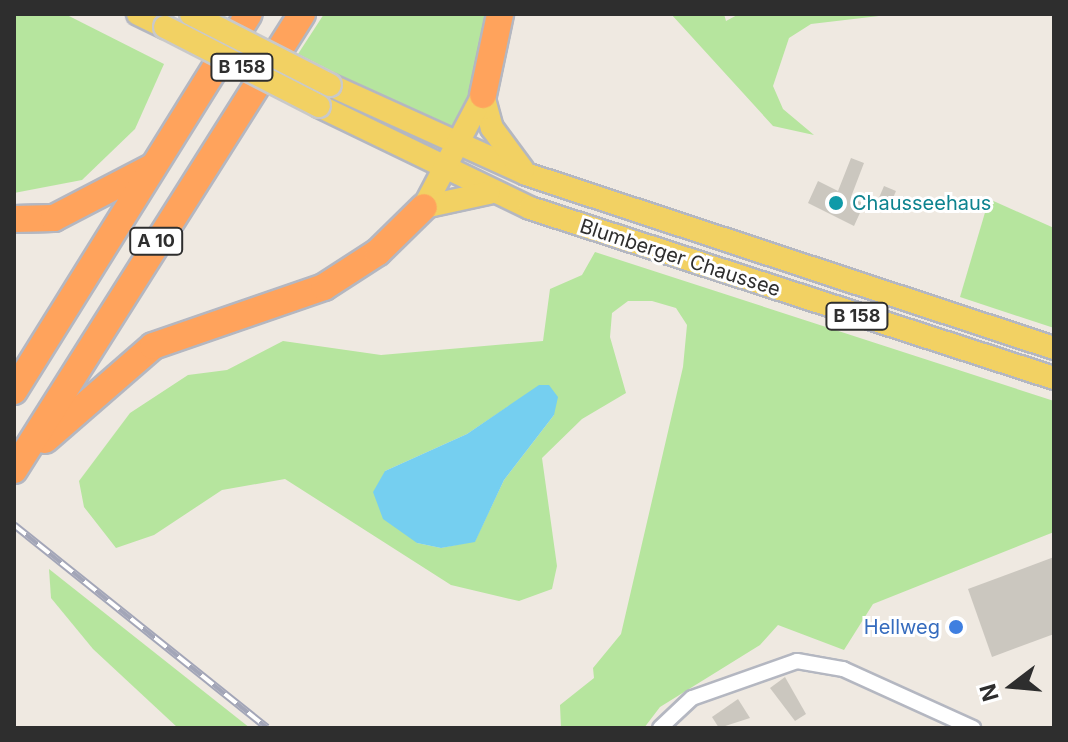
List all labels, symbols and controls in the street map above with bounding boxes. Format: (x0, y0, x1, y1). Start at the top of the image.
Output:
road number: B 158 (210, 53, 274, 81)
place label: Chausseehaus (852, 191, 991, 215)
marker: Chausseehaus (827, 194, 845, 212)
street label: Blumberger Chaussee (577, 214, 783, 302)
road number: A 10 (128, 227, 184, 255)
road number: B 158 (825, 302, 889, 330)
place label: Hellweg (864, 615, 940, 639)
marker: Hellweg (947, 618, 965, 636)
north arrow (972, 646, 1052, 726)
text: N (974, 681, 1004, 704)

